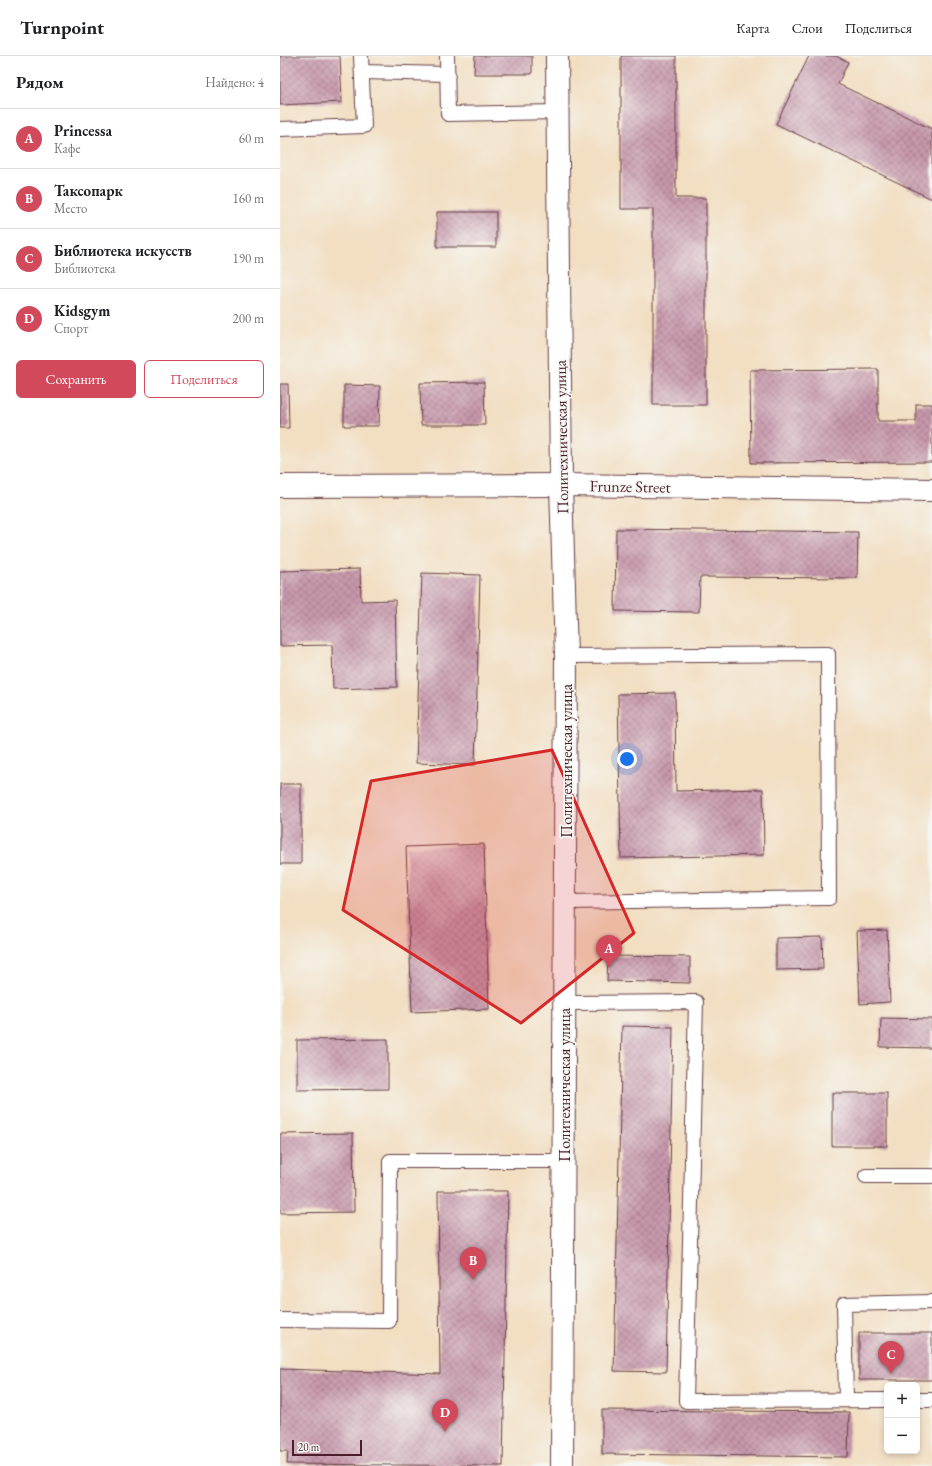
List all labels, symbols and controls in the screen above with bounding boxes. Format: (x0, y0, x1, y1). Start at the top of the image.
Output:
text: Turnpoint (20, 15, 104, 40)
text: Карта (736, 19, 770, 37)
text: Слои (792, 19, 823, 37)
text: Поделиться (845, 19, 912, 37)
text: Рядом (16, 71, 64, 93)
text: Найдено: 4 (205, 74, 264, 91)
text: Princessa (54, 121, 112, 140)
text: A (24, 130, 34, 147)
text: 60 m (239, 130, 264, 147)
text: Кафе (54, 140, 80, 157)
text: Таксопарк (54, 181, 123, 200)
text: B (25, 190, 33, 207)
text: 160 m (233, 190, 264, 207)
text: Место (54, 200, 87, 217)
text: Библиотека искусств (54, 241, 192, 260)
text: C (24, 250, 34, 267)
text: 190 m (233, 250, 264, 267)
text: Библиотека (54, 260, 115, 277)
text: Kidsgym (54, 301, 110, 320)
text: D (24, 310, 34, 327)
text: 200 m (233, 310, 264, 327)
text: Спорт (54, 320, 88, 337)
street label: Политехническая улица (550, 359, 573, 514)
button: Сохранить (16, 360, 136, 398)
button: Поделиться (144, 360, 264, 398)
street label: Frunze Street (589, 475, 671, 498)
street label: Политехническая улица (556, 683, 577, 838)
your location (617, 749, 637, 769)
pin: A (596, 935, 622, 968)
street label: Политехническая улица (554, 1007, 575, 1162)
pin: B (460, 1247, 486, 1280)
pin: C (878, 1341, 904, 1374)
map controls (884, 1382, 920, 1454)
button: + (884, 1382, 920, 1418)
pin: D (432, 1399, 458, 1432)
button: − (884, 1418, 920, 1454)
scale bar (292, 1438, 362, 1457)
text: 20 m (298, 1440, 319, 1454)

